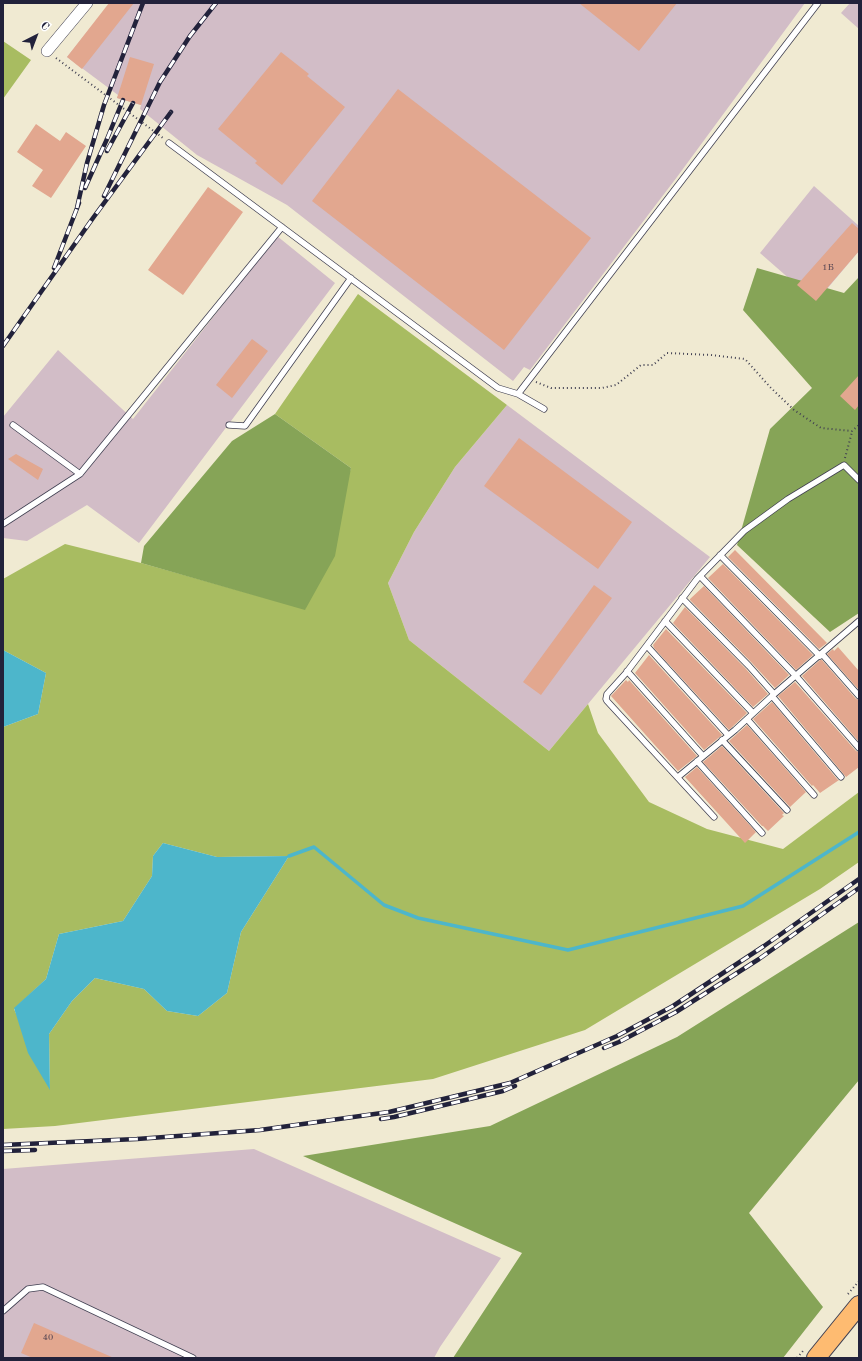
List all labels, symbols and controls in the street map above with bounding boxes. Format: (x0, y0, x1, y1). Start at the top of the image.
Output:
north arrow (16, 16, 56, 56)
text: С (38, 20, 51, 33)
house number: 1Б (822, 263, 834, 273)
house number: 40 (43, 1333, 53, 1343)

